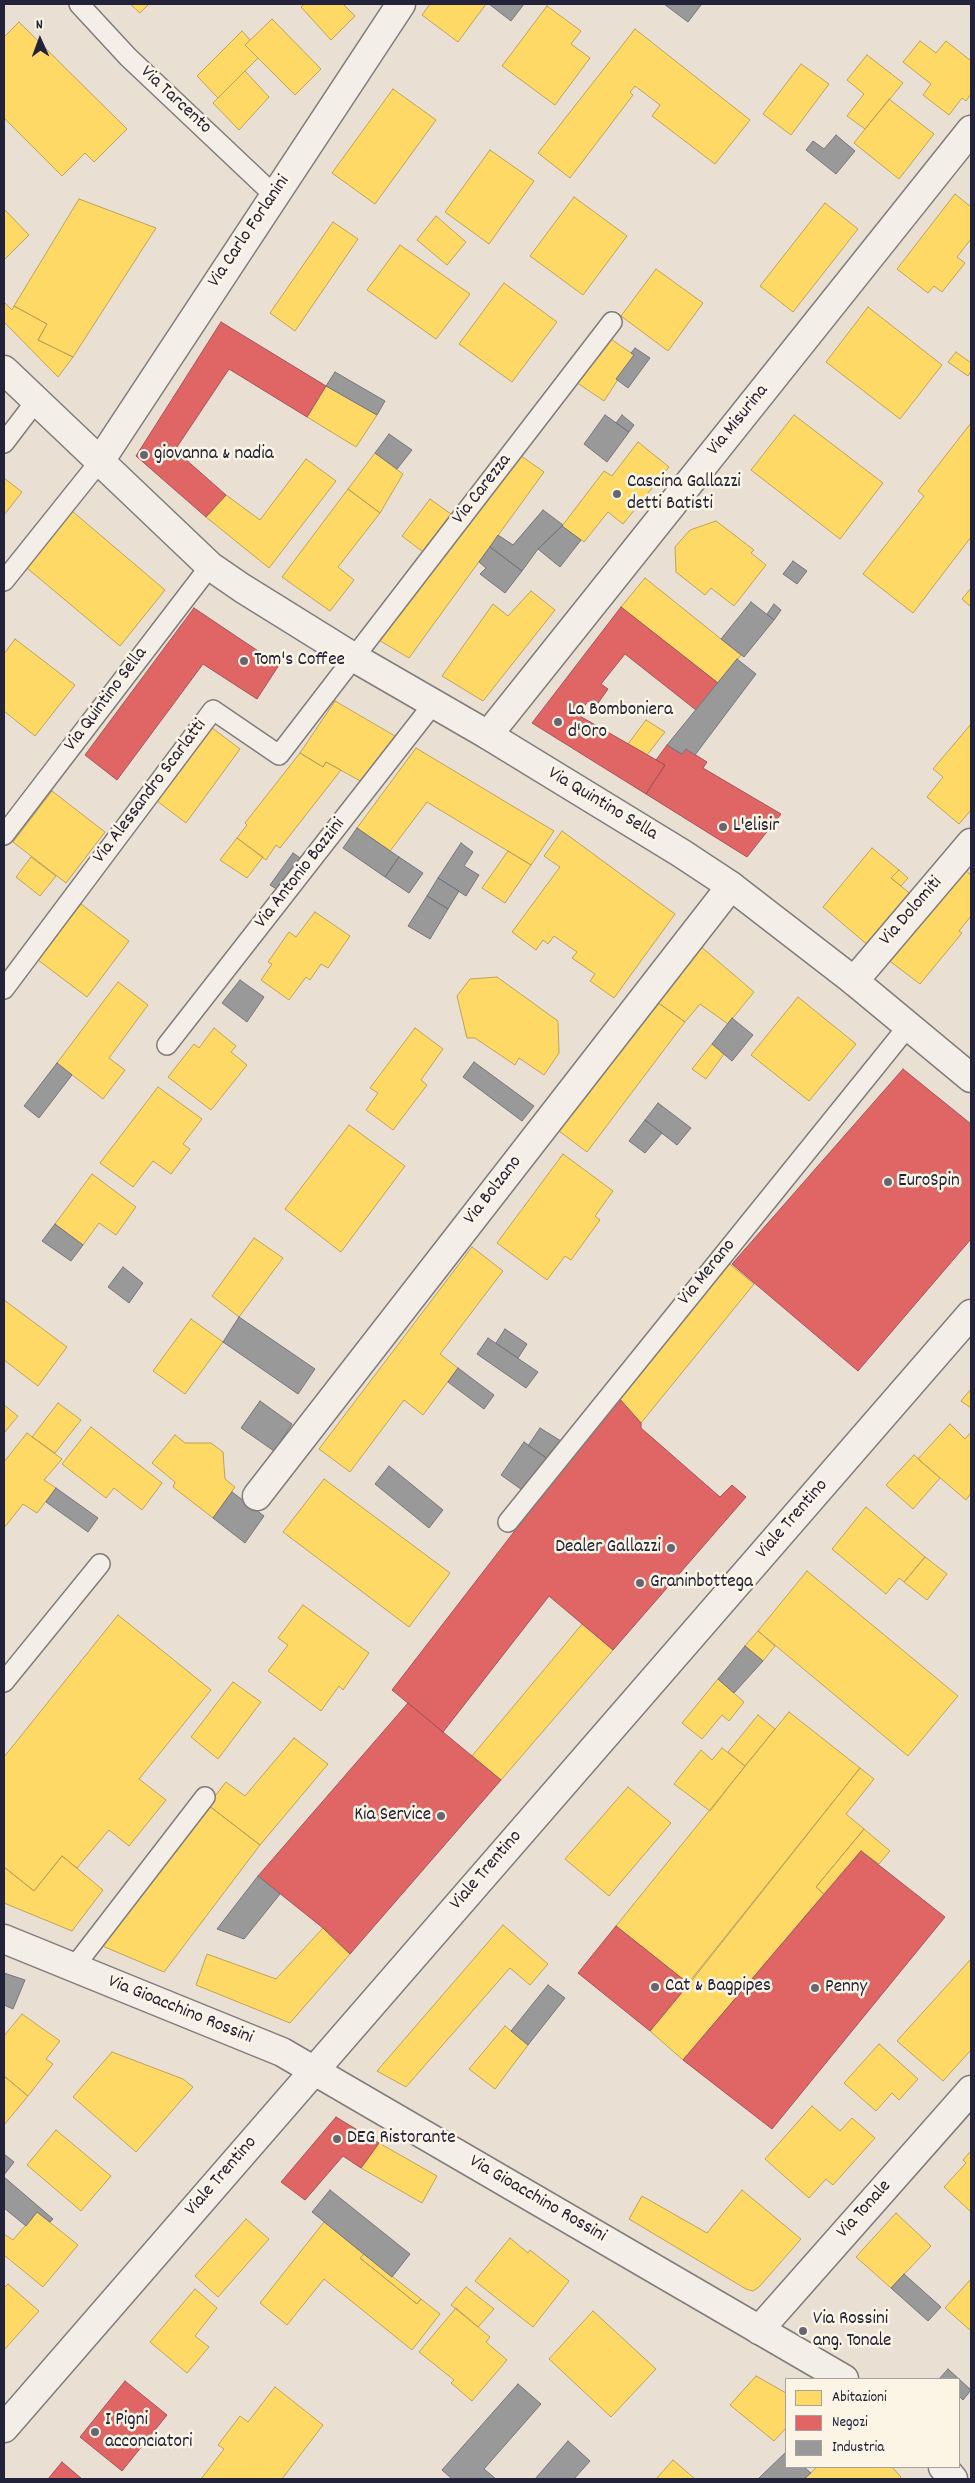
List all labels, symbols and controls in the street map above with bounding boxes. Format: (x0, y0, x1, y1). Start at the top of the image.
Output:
north arrow (15, 15, 65, 65)
text: N (36, 15, 43, 35)
street label: Via Tarcento (134, 62, 216, 140)
street label: Via Carlo Forlanini (204, 172, 296, 292)
street label: Via Misurina (703, 381, 775, 461)
place label: giovanna & nadia (154, 444, 274, 466)
marker: giovanna & nadia (138, 449, 150, 461)
street label: Via Carezza (448, 450, 518, 530)
place label: Cascina Gallazzi detti Batisti (627, 472, 741, 516)
marker: Cascina Gallazzi detti Batisti (611, 488, 623, 500)
street label: Via Quintino Sella (61, 644, 153, 756)
place label: Tom's Coffee (254, 650, 345, 672)
marker: Tom's Coffee (238, 655, 250, 667)
place label: La Bomboniera d'Oro (568, 700, 673, 744)
street label: Via Alessandro Scarlatti (89, 715, 213, 869)
marker: La Bomboniera d'Oro (552, 716, 564, 728)
street label: Via Quintino Sella (543, 763, 661, 847)
street label: Via Antonio Bazzini (251, 814, 351, 934)
place label: L'elisir (733, 816, 779, 838)
marker: L'elisir (717, 821, 729, 833)
street label: Via Dolomiti (876, 873, 948, 951)
street label: Via Bolzano (460, 1152, 528, 1230)
place label: EuroSpin (898, 1171, 960, 1193)
marker: EuroSpin (882, 1176, 894, 1188)
street label: Via Merano (674, 1235, 742, 1311)
street label: Viale Trentino (752, 1475, 834, 1565)
place label: Dealer Gallazzi (555, 1537, 661, 1559)
marker: Dealer Gallazzi (665, 1542, 677, 1554)
place label: Graninbottega (650, 1572, 753, 1594)
marker: Graninbottega (634, 1577, 646, 1589)
place label: Kia Service (354, 1805, 431, 1827)
marker: Kia Service (435, 1810, 447, 1822)
street label: Viale Trentino (446, 1826, 528, 1916)
street label: Via Gioacchino Rossini (104, 1971, 256, 2051)
place label: Cat & Bagpipes (665, 1976, 771, 1998)
place label: Penny (825, 1977, 867, 1999)
marker: Cat & Bagpipes (649, 1981, 661, 1993)
marker: Penny (809, 1982, 821, 1994)
place label: DEG Ristorante (347, 2128, 456, 2150)
street label: Viale Trentino (181, 2132, 263, 2222)
marker: DEG Ristorante (331, 2133, 343, 2145)
street label: Via Gioacchino Rossini (464, 2151, 610, 2249)
street label: Via Tonale (833, 2176, 897, 2244)
place label: Via Rossini ang. Tonale (813, 2309, 891, 2353)
marker: Via Rossini ang. Tonale (797, 2325, 809, 2337)
legend (785, 2378, 960, 2468)
text: Abitazioni (832, 2387, 887, 2409)
place label: I Pigni acconciatori (105, 2410, 192, 2454)
text: Negozi (832, 2412, 868, 2434)
marker: I Pigni acconciatori (89, 2426, 101, 2438)
text: Industria (832, 2437, 884, 2459)

